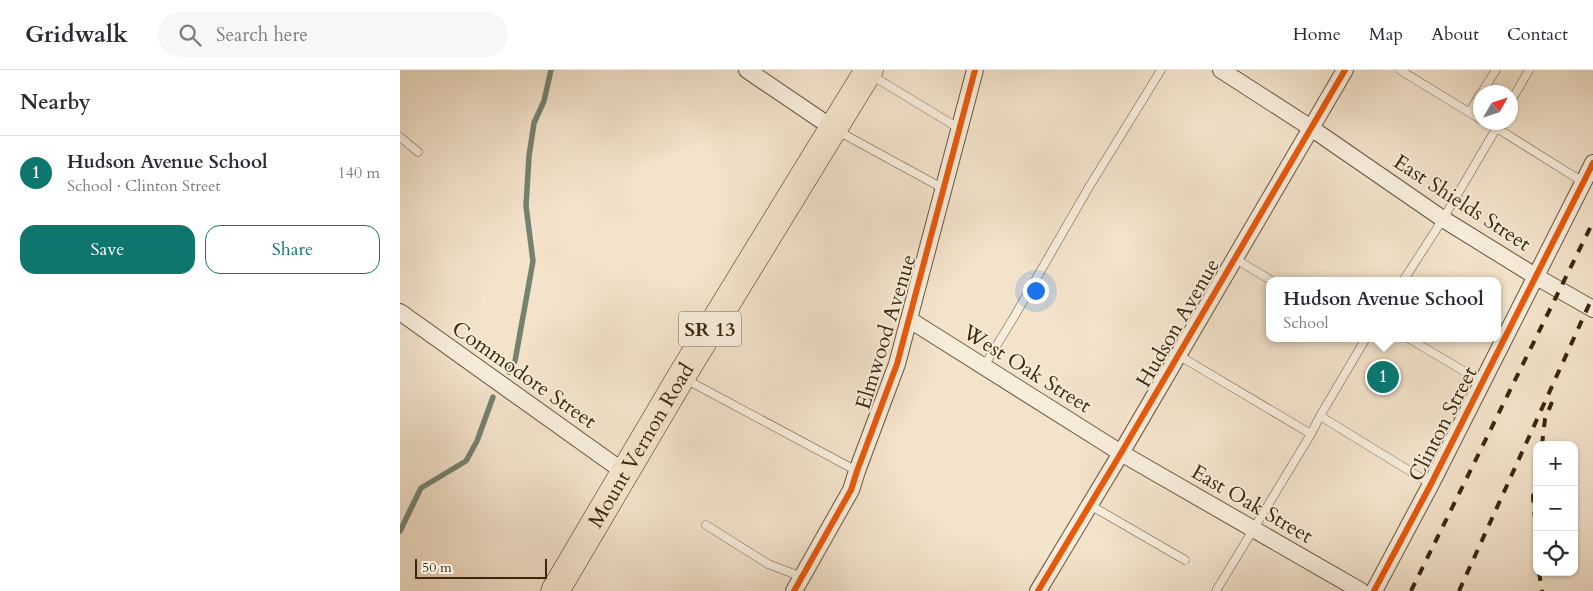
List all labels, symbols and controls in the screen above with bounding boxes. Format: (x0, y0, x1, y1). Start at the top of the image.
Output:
search box (158, 12, 508, 57)
text: Gridwalk (25, 18, 128, 51)
icon: search (176, 21, 204, 49)
text: Search here (216, 22, 308, 48)
text: Home (1293, 22, 1341, 47)
text: Map (1369, 22, 1403, 47)
text: About (1431, 22, 1479, 47)
text: Contact (1507, 22, 1568, 47)
north arrow (1473, 85, 1518, 130)
text: Nearby (20, 88, 91, 117)
street label: East Shields Street (1388, 148, 1537, 259)
text: Hudson Avenue School (67, 149, 268, 175)
text: 1 (32, 162, 40, 184)
text: 140 m (338, 162, 380, 184)
text: School · Clinton Street (67, 175, 221, 197)
button: Save (20, 225, 195, 274)
button: Share (205, 225, 380, 274)
street label: Elmwood Avenue (849, 251, 923, 413)
street label: Hudson Avenue (1129, 253, 1227, 393)
popup (1266, 277, 1501, 342)
your location (1023, 278, 1049, 304)
text: Hudson Avenue School (1283, 286, 1484, 312)
road number: SR 13 (679, 312, 741, 346)
text: School (1283, 312, 1329, 334)
street label: Commodore Street (446, 314, 602, 436)
street label: West Oak Street (956, 317, 1097, 420)
street label: Mount Vernon Road (581, 358, 701, 533)
pin: 1 (1367, 358, 1399, 396)
street label: Clinton Street (1402, 361, 1485, 486)
map controls (1533, 441, 1578, 576)
button: + (1533, 441, 1578, 486)
street label: East Oak Street (1186, 457, 1318, 551)
button: − (1533, 486, 1578, 531)
button: locate (1533, 531, 1578, 576)
scale bar (415, 556, 548, 579)
text: 50 m (422, 558, 452, 577)

